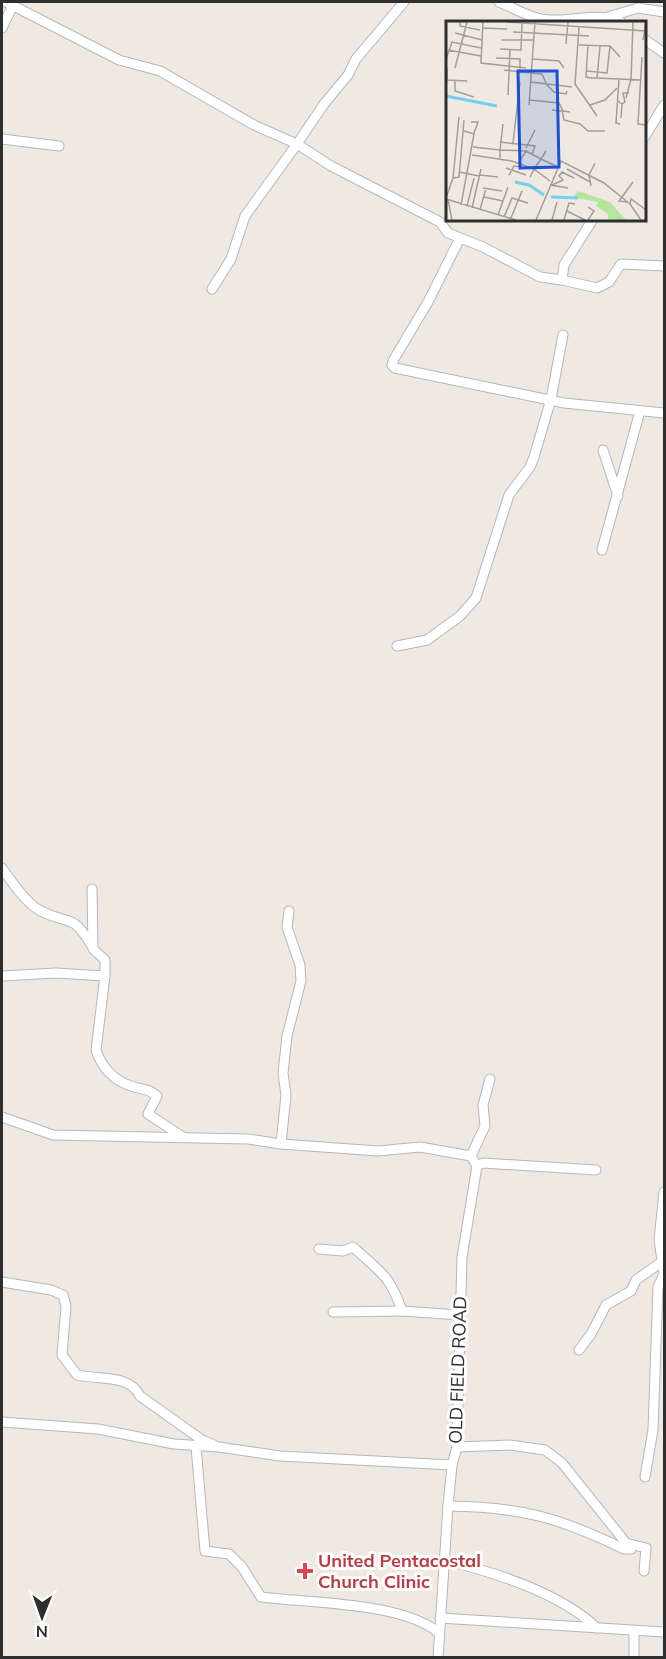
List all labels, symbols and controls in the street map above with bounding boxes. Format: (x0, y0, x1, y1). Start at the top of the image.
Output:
inset map (446, 21, 645, 220)
street label: OLD FIELD ROAD (443, 1296, 472, 1444)
place label: United Pentacostal Church Clinic (318, 1549, 481, 1593)
marker: United Pentacostal Church Clinic (296, 1562, 314, 1580)
north arrow (12, 1587, 72, 1647)
text: N (36, 1622, 48, 1642)

